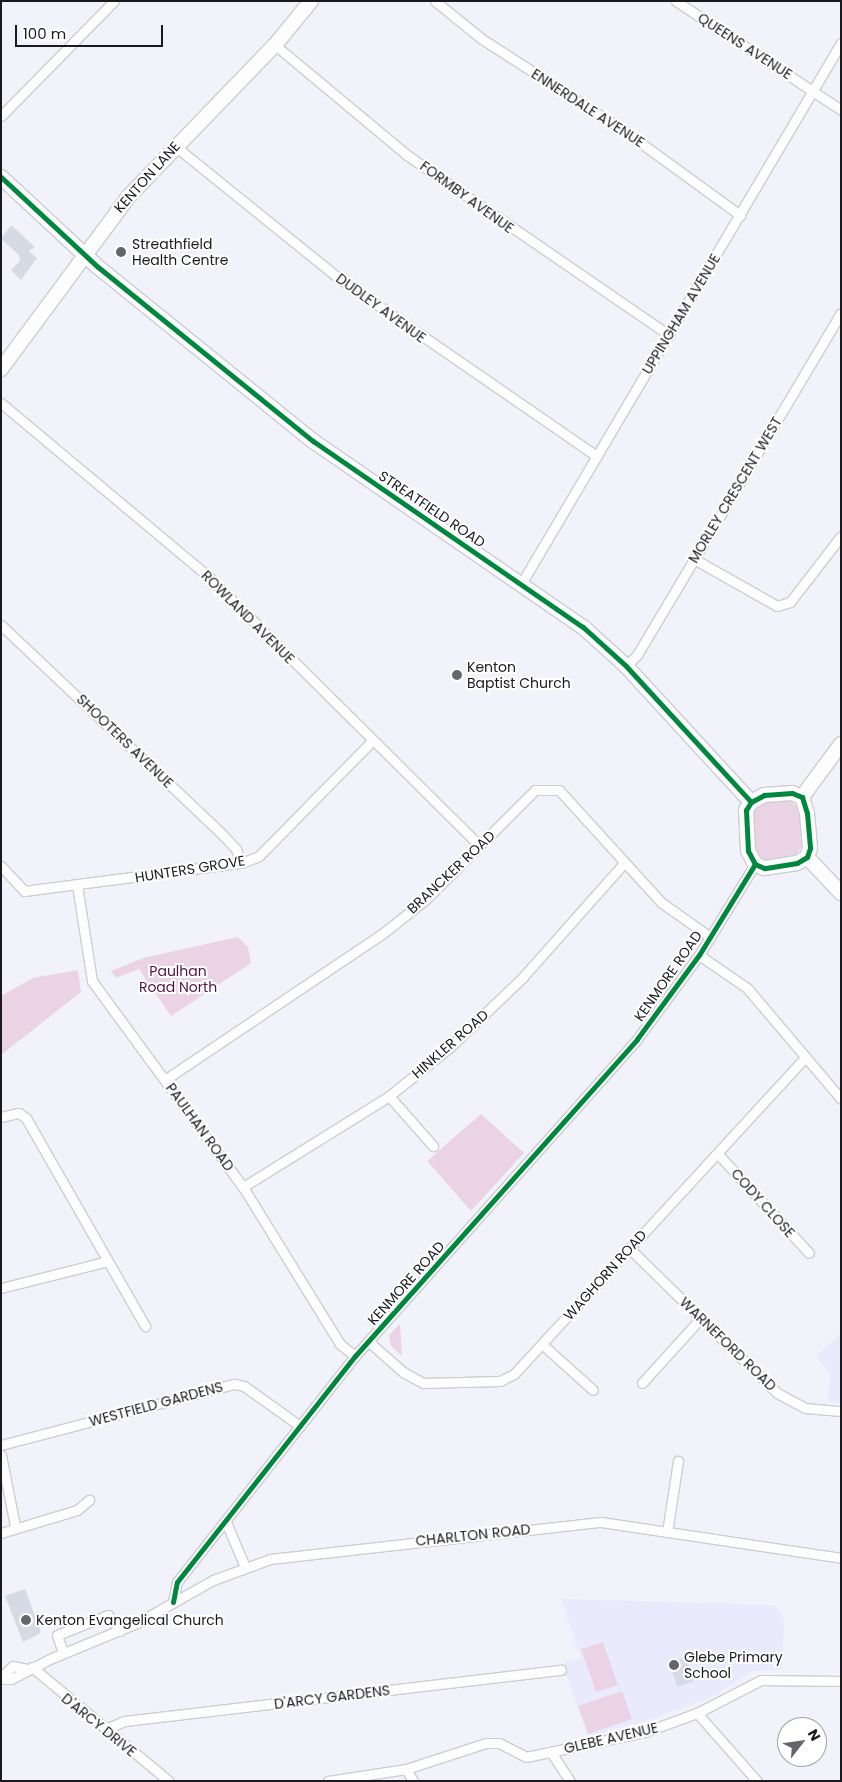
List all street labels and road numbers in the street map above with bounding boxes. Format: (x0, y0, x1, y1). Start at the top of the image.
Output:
street label: QUEENS AVENUE (695, 9, 795, 83)
street label: ENNERDALE AVENUE (528, 65, 648, 151)
street label: KENTON LANE (111, 138, 183, 216)
street label: FORMBY AVENUE (417, 157, 517, 237)
street label: UPPINGHAM AVENUE (638, 251, 724, 377)
street label: DUDLEY AVENUE (333, 270, 429, 346)
street label: MORLEY CRESCENT WEST (685, 414, 785, 566)
street label: STREATFIELD ROAD (376, 467, 488, 551)
street label: ROWLAND AVENUE (198, 567, 298, 667)
street label: SHOOTERS AVENUE (73, 691, 177, 791)
street label: BRANCKER ROAD (404, 827, 498, 917)
street label: HUNTERS GROVE (134, 852, 246, 886)
street label: KENMORE ROAD (631, 927, 705, 1025)
street label: HINKLER ROAD (408, 1006, 492, 1082)
street label: PAULHAN ROAD (162, 1080, 238, 1174)
street label: CODY CLOSE (728, 1165, 798, 1241)
street label: WAGHORN ROAD (560, 1226, 650, 1324)
street label: KENMORE ROAD (364, 1238, 448, 1328)
street label: WARNEFORD ROAD (676, 1294, 780, 1394)
street label: WESTFIELD GARDENS (87, 1378, 225, 1430)
street label: CHARLTON ROAD (415, 1521, 531, 1549)
street label: D'ARCY GARDENS (273, 1682, 391, 1712)
street label: D'ARCY DRIVE (58, 1690, 140, 1760)
street label: GLEBE AVENUE (562, 1719, 660, 1757)

